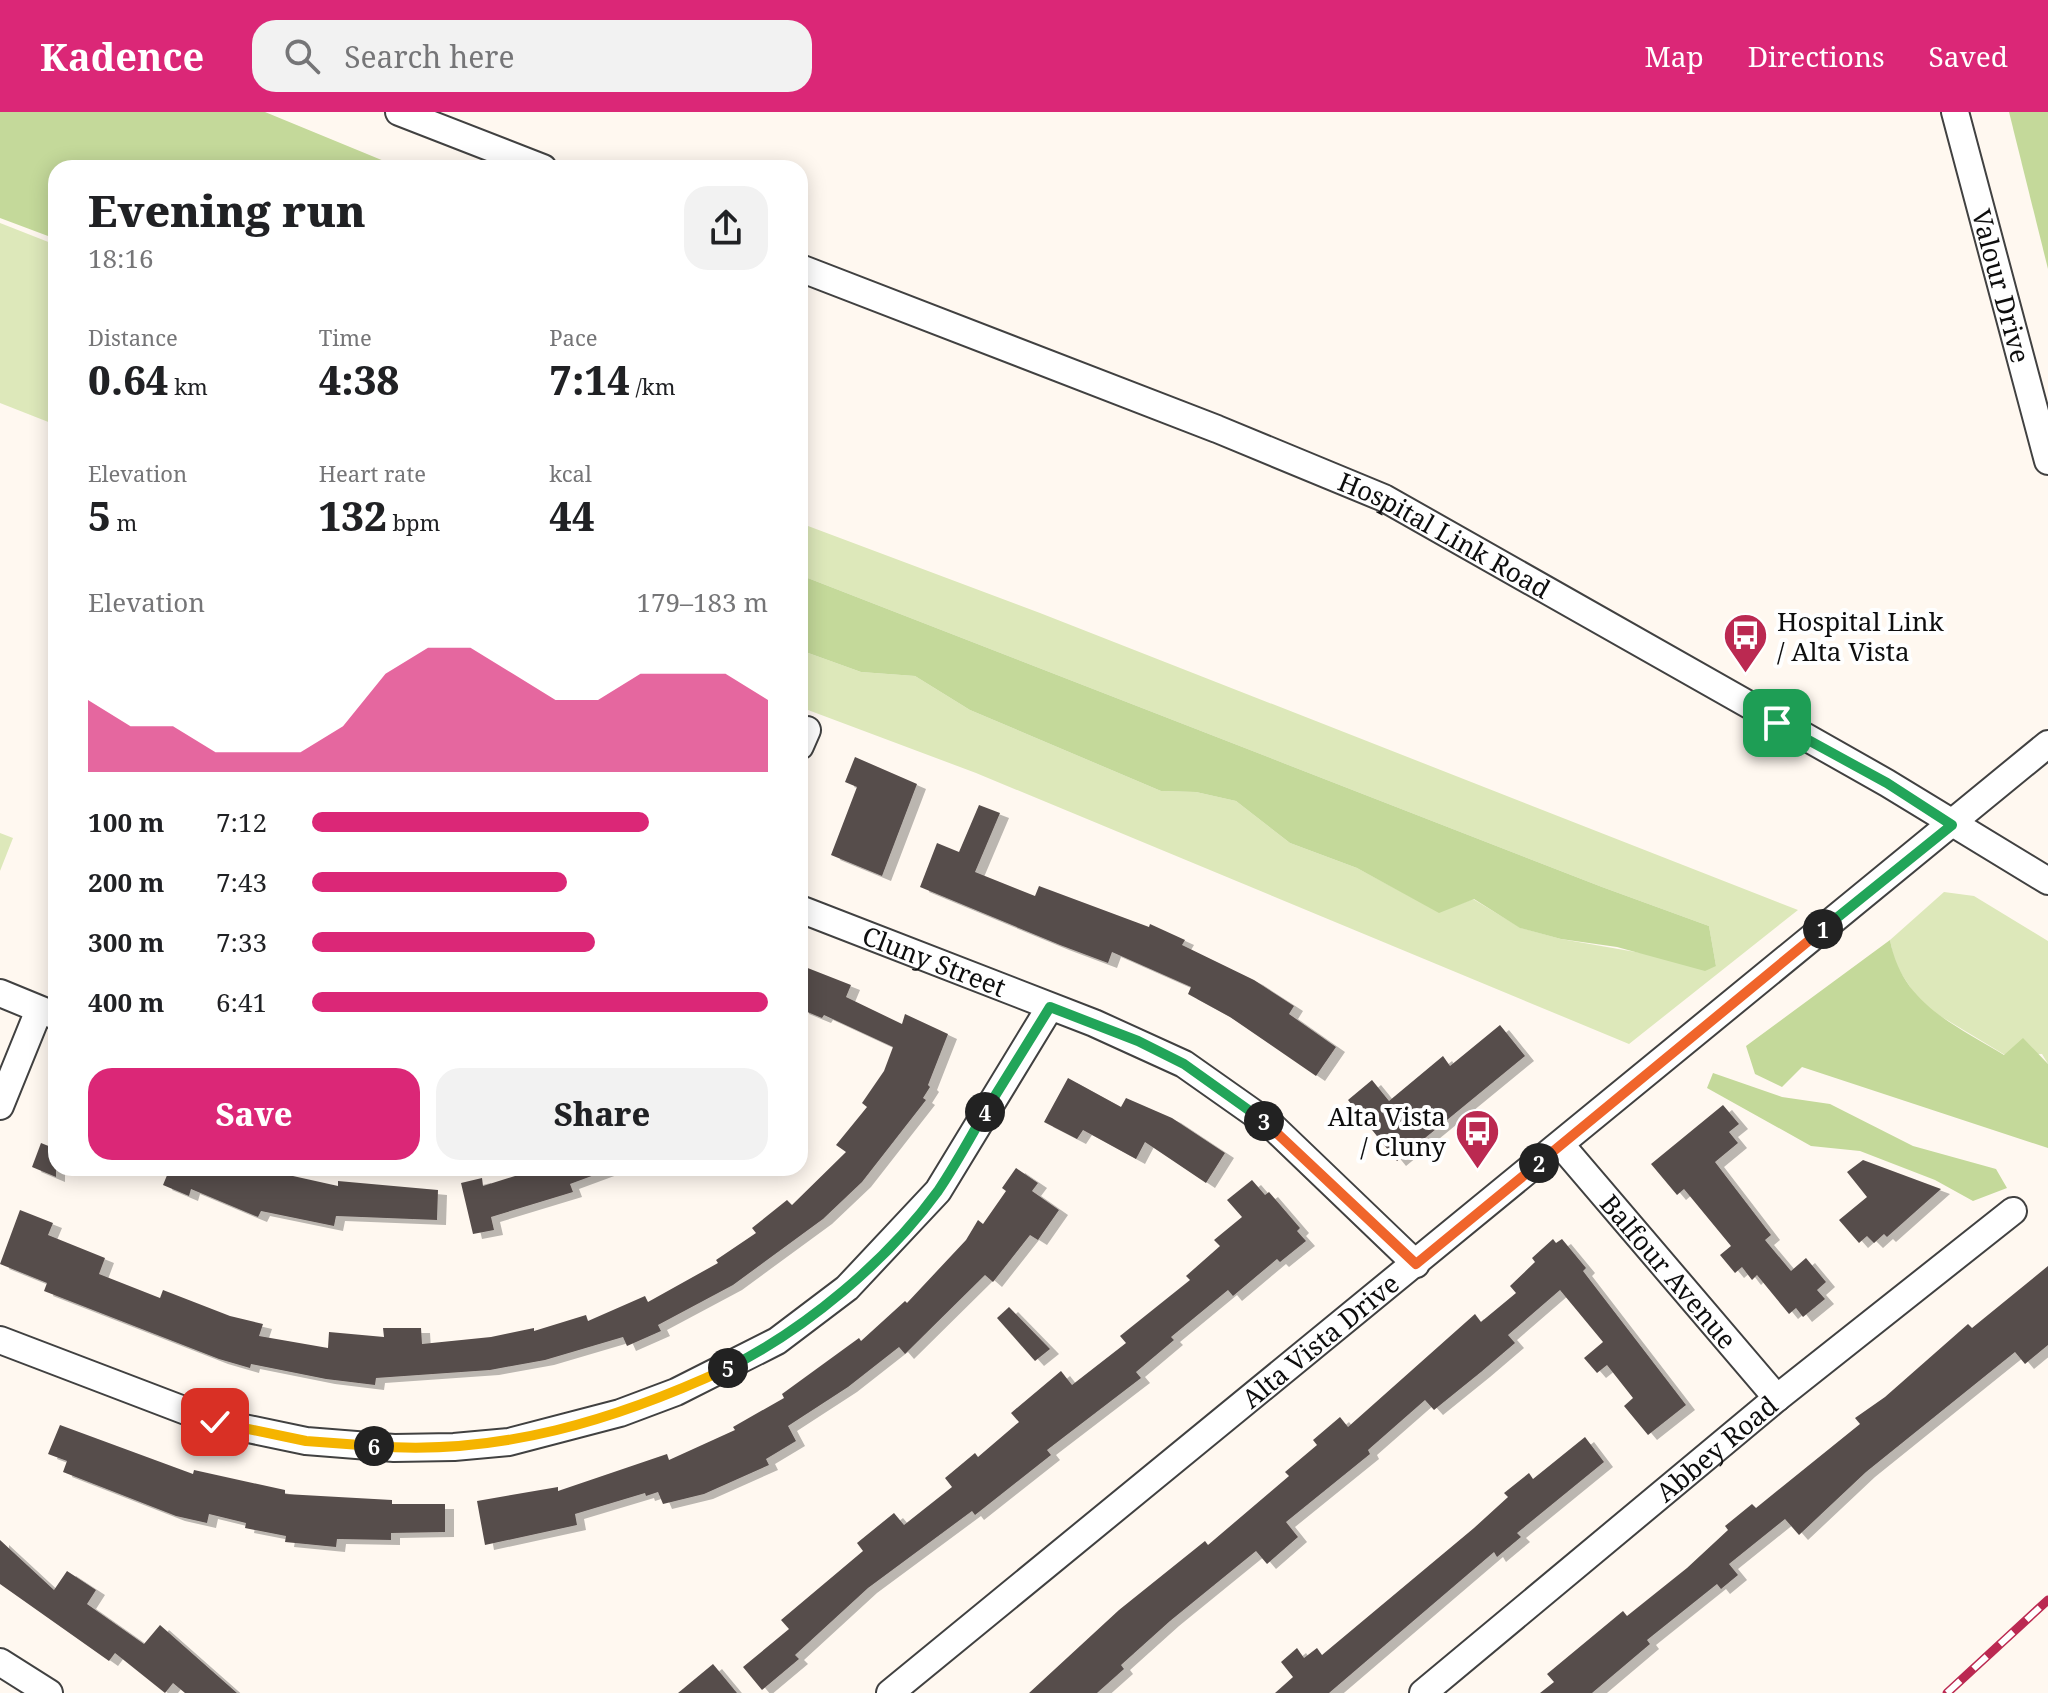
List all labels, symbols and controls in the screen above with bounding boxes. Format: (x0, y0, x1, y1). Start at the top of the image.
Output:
search box (252, 20, 812, 92)
text: Kadence (40, 30, 204, 82)
icon: search (280, 34, 324, 78)
text: Search here (344, 36, 514, 77)
text: Map (1644, 37, 1704, 75)
text: Directions (1748, 37, 1885, 75)
text: Saved (1929, 37, 2008, 75)
text: Evening run (88, 180, 366, 240)
button: share (684, 186, 768, 270)
street label: Valour Drive (1964, 205, 2039, 367)
text: 18:16 (88, 240, 154, 276)
text: Distance (88, 322, 178, 352)
text: Time (319, 322, 372, 352)
text: Pace (549, 322, 598, 352)
text: 0.64 (88, 352, 169, 407)
text: 4:38 (319, 352, 399, 407)
text: 7:14 (549, 352, 630, 407)
text: km (169, 371, 208, 401)
text: /km (630, 371, 676, 401)
text: Elevation (88, 458, 187, 488)
text: Heart rate (319, 458, 426, 488)
text: kcal (549, 458, 592, 488)
street label: Hospital Link Road (1333, 463, 1557, 607)
text: 5 (88, 488, 111, 543)
text: 132 (319, 488, 387, 543)
text: 44 (549, 488, 595, 543)
text: m (111, 507, 137, 537)
text: bpm (387, 507, 440, 537)
text: Elevation (88, 584, 205, 620)
text: 179–183 m (636, 584, 768, 620)
place label: Hospital Link / Alta Vista (1777, 603, 1945, 669)
bus stop icon: Hospital Link / Alta Vista (1722, 612, 1770, 675)
pin (1743, 689, 1811, 757)
icon: arrive (1755, 701, 1799, 745)
text: 100 m (88, 804, 164, 840)
text: 7:12 (216, 804, 267, 840)
text: 200 m (88, 864, 164, 900)
text: 7:43 (216, 864, 267, 900)
pin: 1 (1803, 909, 1843, 949)
text: 1 (1817, 914, 1829, 944)
street label: Cluny Street (857, 917, 1011, 1005)
text: 300 m (88, 924, 164, 960)
text: 7:33 (216, 924, 267, 960)
text: 400 m (88, 984, 164, 1020)
text: 6:41 (216, 984, 267, 1020)
button: Save (88, 1068, 420, 1160)
button: Share (436, 1068, 768, 1160)
pin: 4 (965, 1092, 1005, 1132)
text: 4 (979, 1097, 991, 1127)
place label: Alta Vista / Cluny (1328, 1098, 1446, 1164)
pin: 3 (1244, 1101, 1284, 1141)
text: 3 (1258, 1106, 1270, 1136)
bus stop icon: Alta Vista / Cluny (1453, 1107, 1501, 1170)
pin: 2 (1519, 1143, 1559, 1183)
text: 2 (1533, 1148, 1545, 1178)
street label: Balfour Avenue (1592, 1186, 1745, 1356)
street label: Alta Vista Drive (1234, 1265, 1406, 1416)
pin: 5 (708, 1348, 748, 1388)
text: 5 (722, 1353, 734, 1383)
street label: Abbey Road (1648, 1387, 1785, 1510)
pin (181, 1388, 249, 1456)
icon: check (193, 1400, 237, 1444)
pin: 6 (354, 1426, 394, 1466)
text: 6 (368, 1431, 380, 1461)

